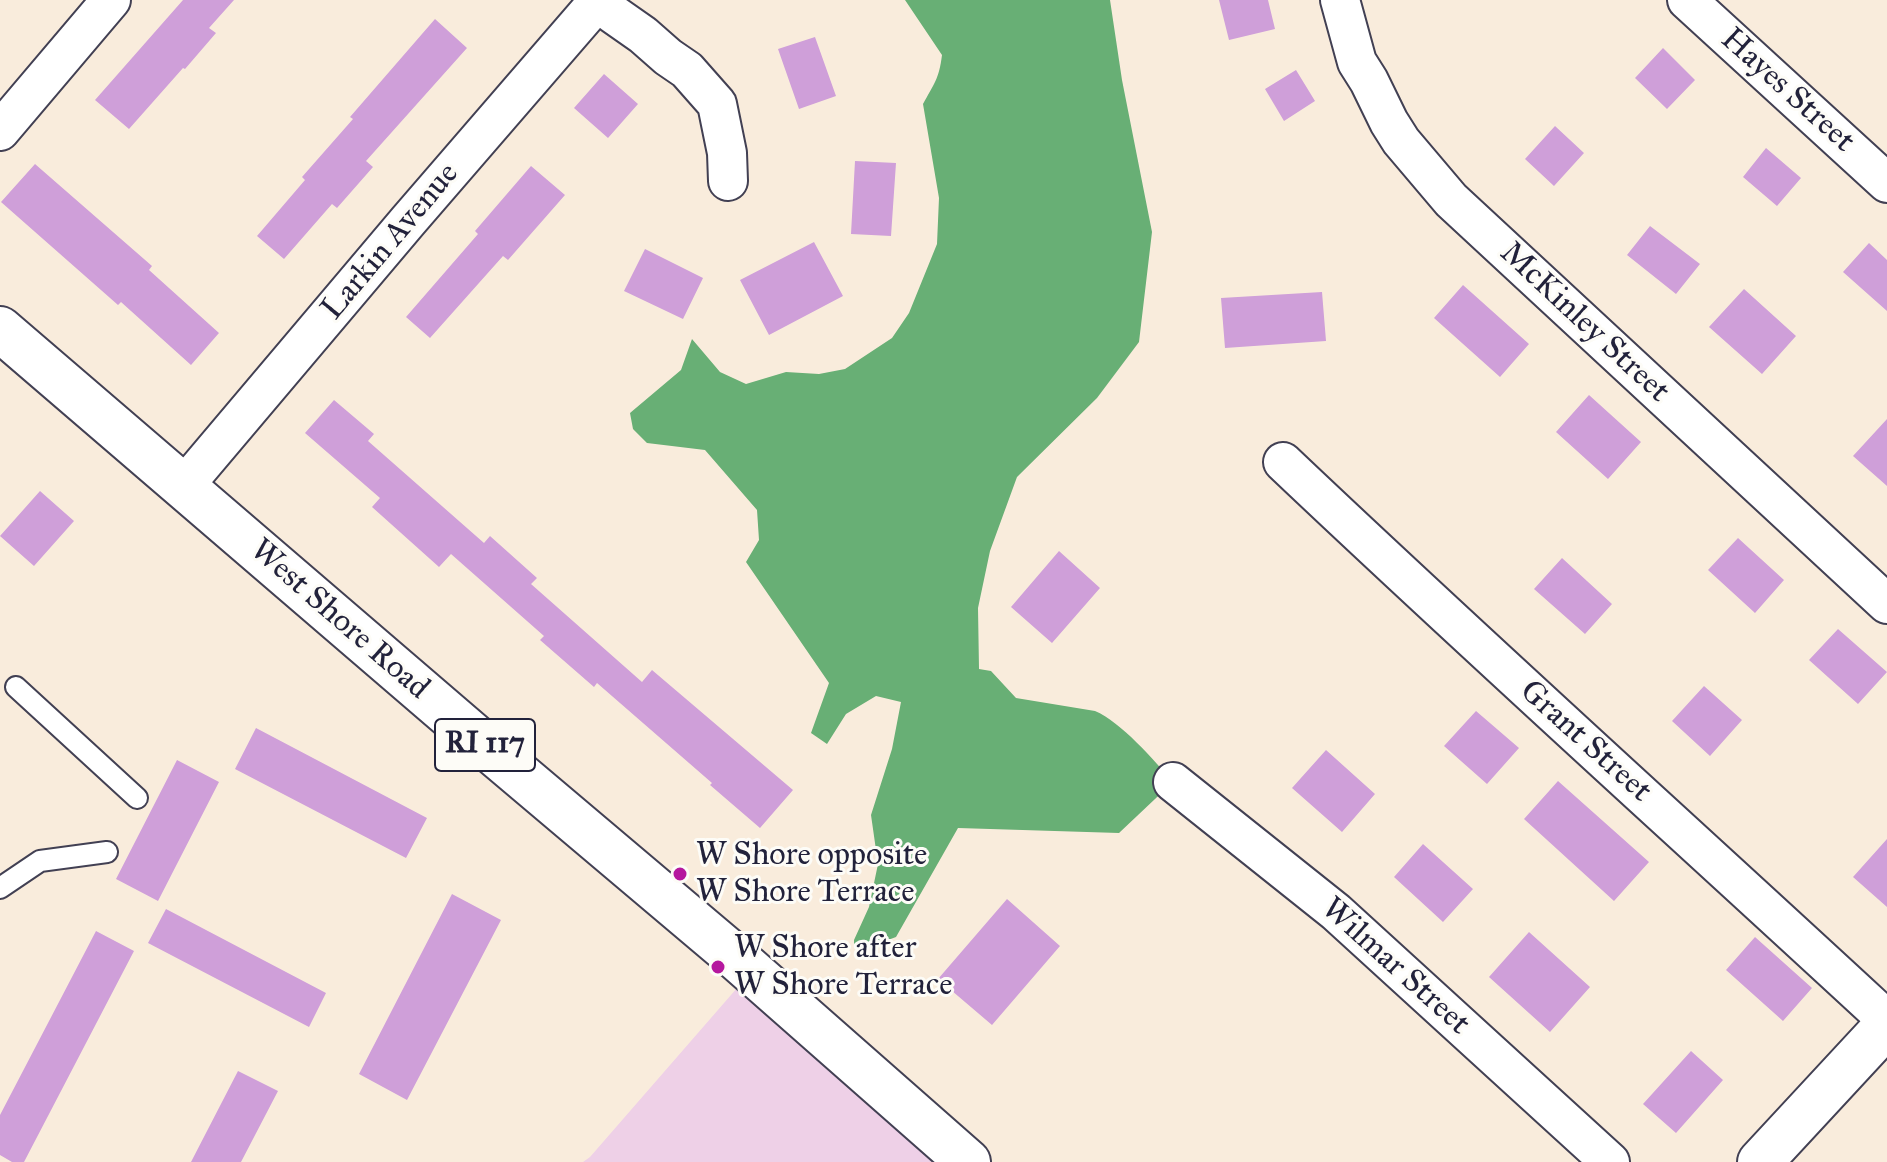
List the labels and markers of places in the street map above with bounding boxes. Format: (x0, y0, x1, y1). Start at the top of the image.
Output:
place label: W Shore opposite W Shore Terrace (696, 837, 927, 912)
marker: W Shore opposite W Shore Terrace (671, 865, 689, 883)
place label: W Shore after W Shore Terrace (734, 930, 953, 1005)
marker: W Shore after W Shore Terrace (709, 958, 727, 976)

